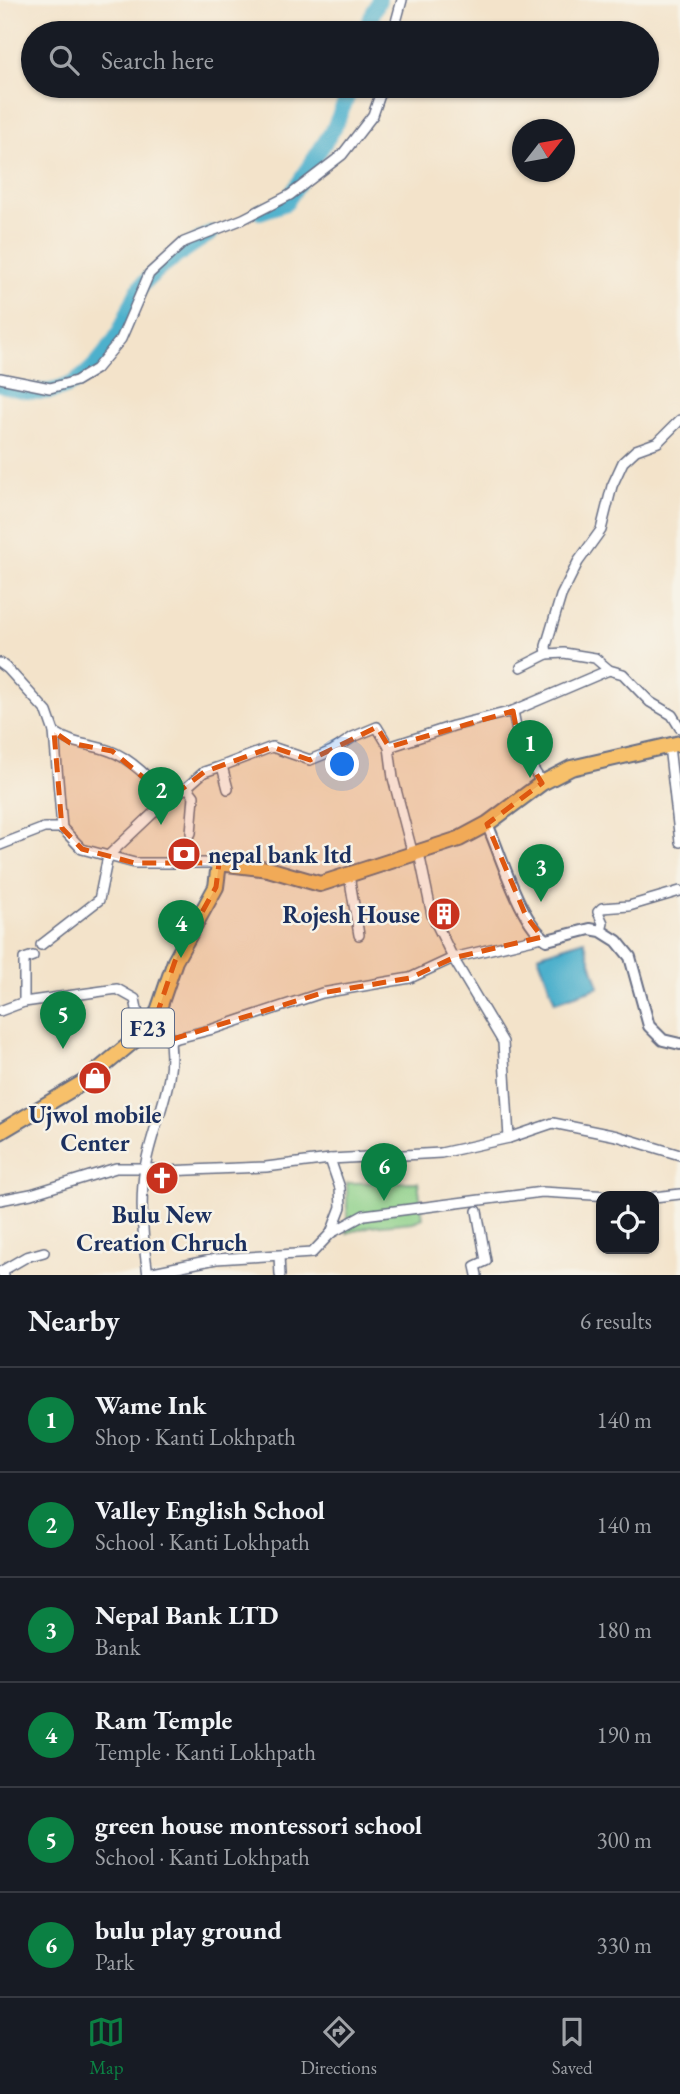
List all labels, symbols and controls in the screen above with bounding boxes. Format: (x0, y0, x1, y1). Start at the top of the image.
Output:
search box (21, 21, 659, 98)
icon: search (45, 41, 83, 79)
text: Search here (101, 43, 214, 77)
north arrow (512, 119, 575, 182)
pin: 1 (507, 720, 553, 778)
your location (325, 747, 359, 781)
pin: 2 (138, 767, 184, 825)
bank icon: nepal bank ltd (165, 835, 203, 873)
place label: nepal bank ltd (208, 839, 353, 870)
pin: 3 (518, 844, 564, 902)
building icon: Rojesh House (425, 895, 463, 933)
place label: Rojesh House (282, 899, 420, 931)
pin: 4 (158, 900, 204, 958)
pin: 5 (40, 991, 86, 1049)
road number: F23 (122, 1009, 174, 1048)
shop icon: Ujwol mobile Center (76, 1059, 114, 1097)
place label: Ujwol mobile Center (28, 1099, 162, 1158)
pin: 6 (361, 1143, 407, 1201)
church icon: Bulu New Creation Chruch (143, 1159, 181, 1197)
map controls (596, 1191, 659, 1254)
button: locate (596, 1191, 659, 1254)
place label: Bulu New Creation Chruch (76, 1199, 248, 1258)
text: Nearby (28, 1301, 120, 1340)
text: 6 results (580, 1306, 652, 1336)
text: Wame Ink (95, 1388, 206, 1422)
text: 1 (45, 1405, 57, 1435)
text: 140 m (596, 1405, 652, 1435)
text: Shop · Kanti Lokhpath (95, 1422, 296, 1452)
text: Valley English School (95, 1493, 325, 1527)
text: 2 (45, 1510, 57, 1540)
text: 140 m (596, 1510, 652, 1540)
text: School · Kanti Lokhpath (95, 1527, 310, 1557)
text: Nepal Bank LTD (95, 1598, 278, 1632)
text: 3 (45, 1615, 57, 1645)
text: 180 m (596, 1615, 652, 1645)
text: Bank (95, 1632, 141, 1662)
text: Ram Temple (95, 1703, 232, 1737)
text: 4 (45, 1720, 57, 1750)
text: 190 m (596, 1720, 652, 1750)
text: Temple · Kanti Lokhpath (95, 1737, 316, 1767)
text: green house montessori school (95, 1808, 422, 1842)
text: 5 (45, 1825, 57, 1855)
text: 300 m (596, 1825, 652, 1855)
text: School · Kanti Lokhpath (95, 1842, 310, 1872)
text: bulu play ground (95, 1913, 282, 1947)
text: 6 (45, 1930, 57, 1960)
text: 330 m (596, 1930, 652, 1960)
text: Park (95, 1947, 134, 1977)
tab: Map (87, 2013, 125, 2080)
tab: Directions (300, 2013, 377, 2080)
tab: Saved (552, 2013, 593, 2080)

